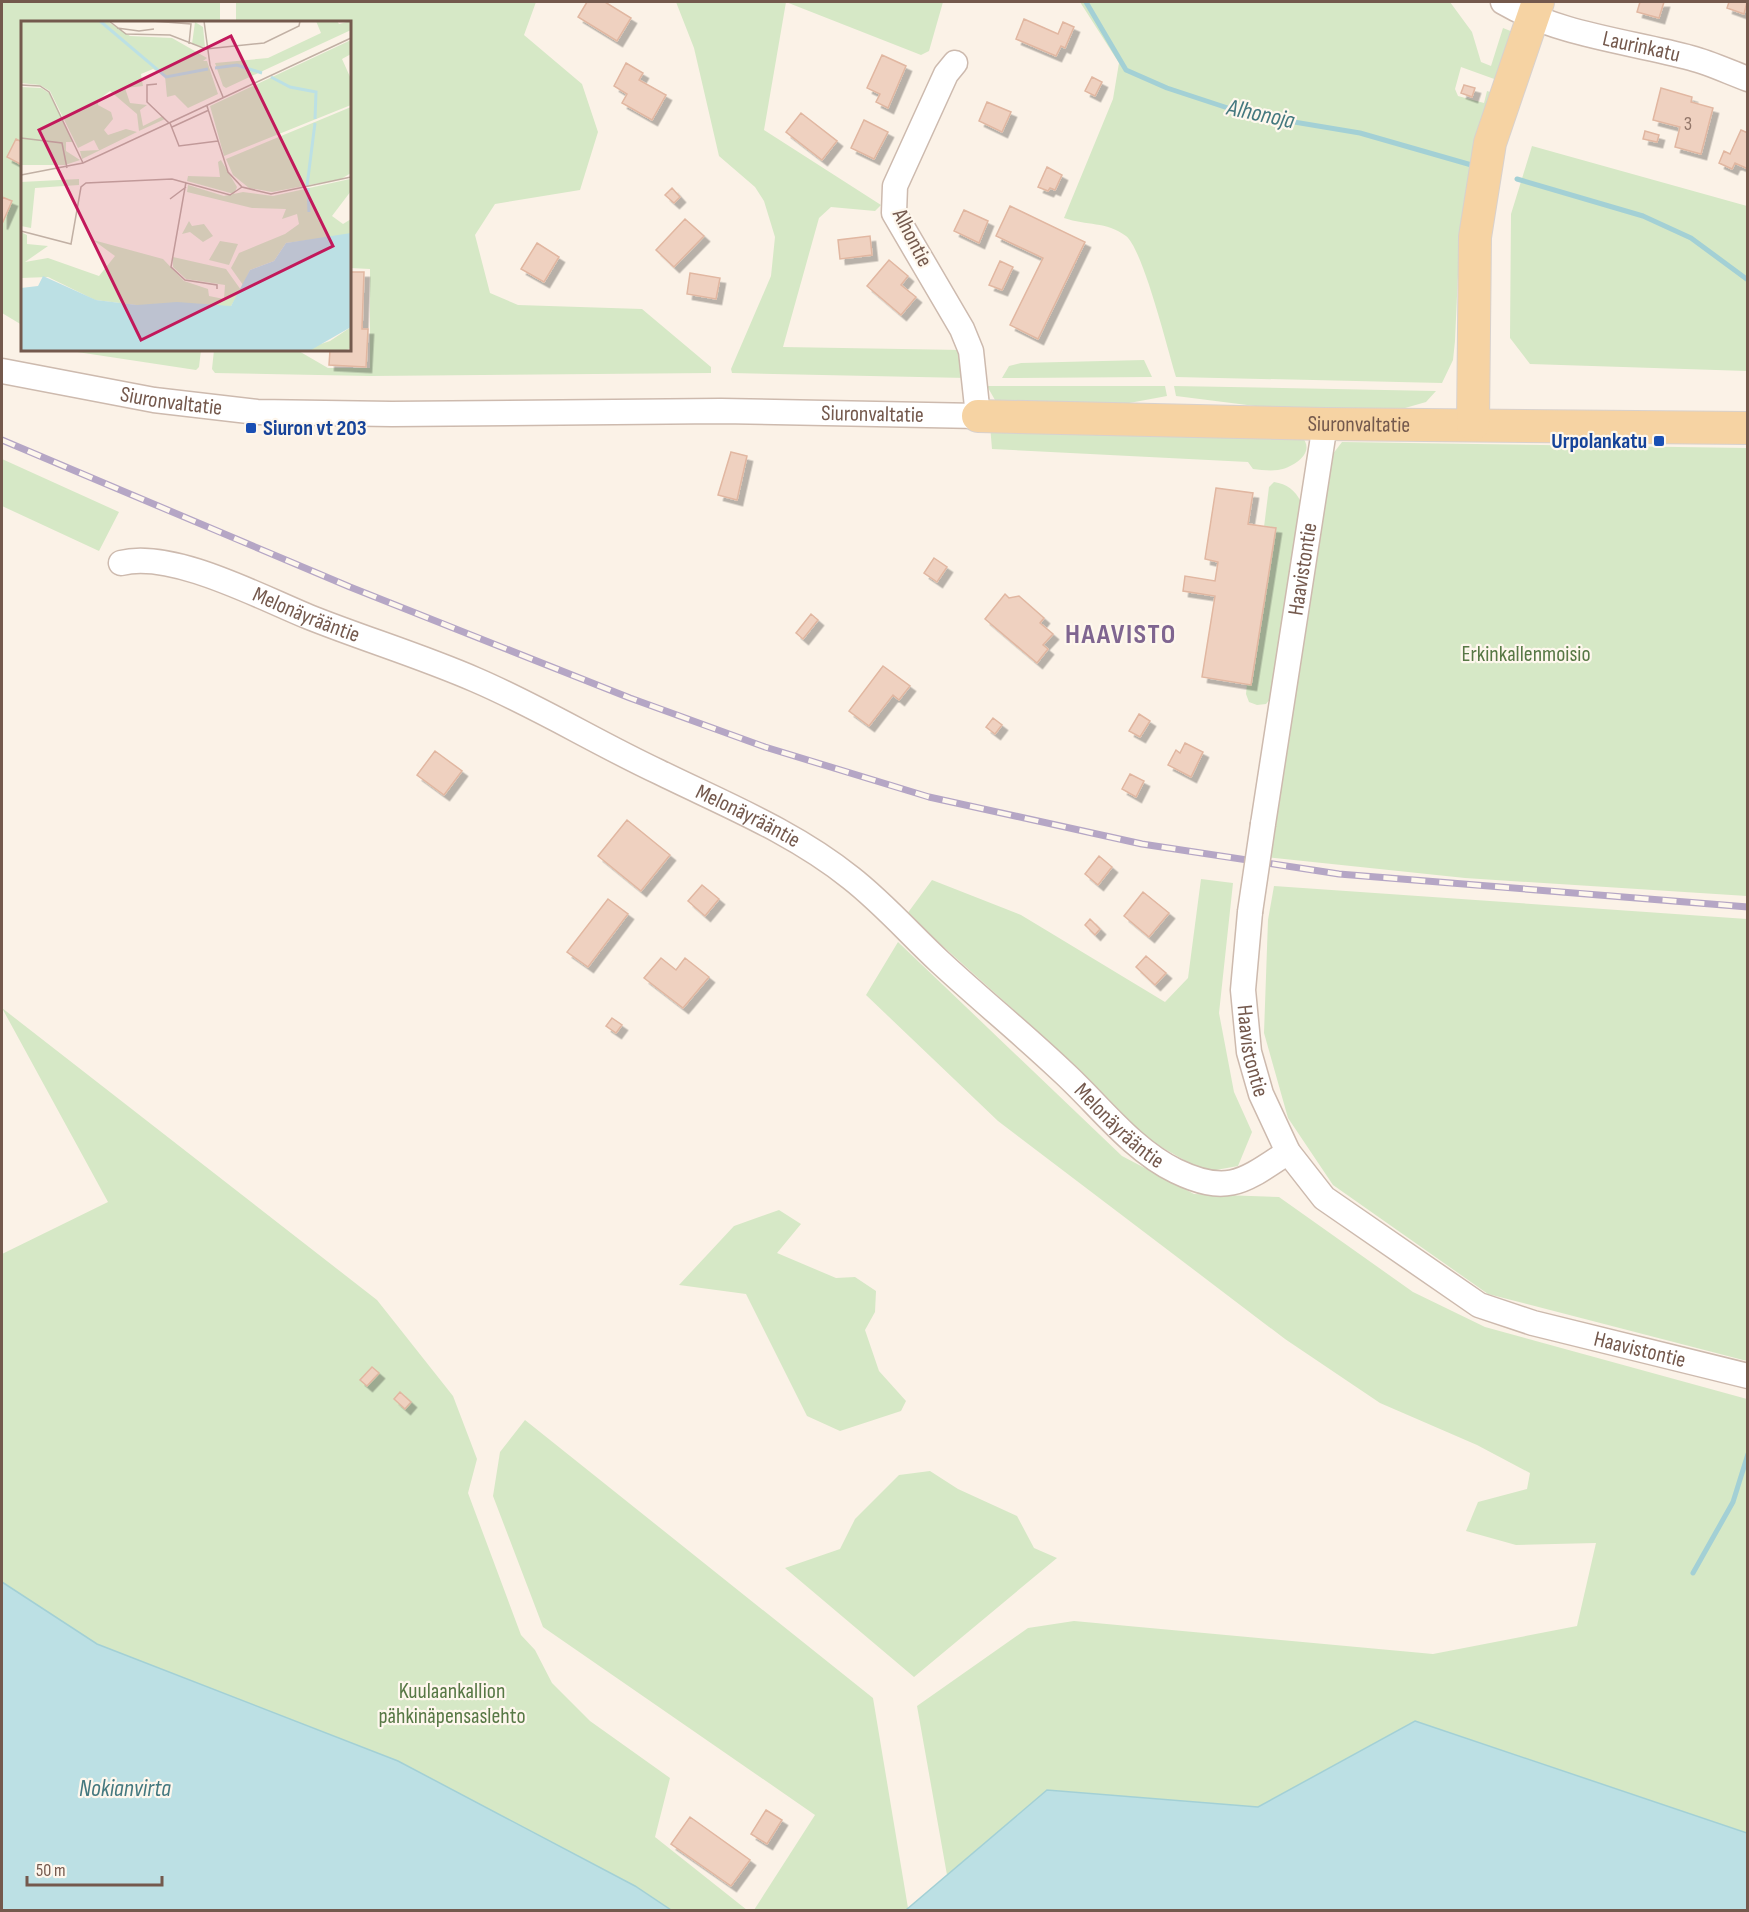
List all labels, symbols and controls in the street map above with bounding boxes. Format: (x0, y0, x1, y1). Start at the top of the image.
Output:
inset map (21, 21, 351, 351)
street label: Laurinkatu (1600, 25, 1683, 68)
water label: Alhonoja (1224, 93, 1298, 135)
house number: 3 (1684, 112, 1692, 136)
street label: Alhontie (886, 204, 938, 272)
street label: Siuronvaltatie (118, 380, 224, 421)
street label: Siuronvaltatie (821, 399, 924, 428)
street label: Siuronvaltatie (1307, 410, 1410, 438)
place label: Siuron vt 203 (263, 415, 367, 442)
marker: Siuron vt 203 (244, 421, 258, 435)
place label: Urpolankatu (1551, 428, 1647, 455)
marker: Urpolankatu (1652, 434, 1666, 448)
street label: Haavistontie (1282, 521, 1323, 617)
street label: Melonäyrääntie (249, 581, 364, 649)
district label: HAAVISTO (1065, 618, 1177, 651)
park label: Erkinkallenmoisio (1461, 641, 1591, 668)
street label: Melonäyrääntie (691, 778, 805, 854)
street label: Haavistontie (1231, 1004, 1275, 1100)
street label: Melonäyrääntie (1069, 1077, 1169, 1175)
street label: Haavistontie (1591, 1325, 1688, 1374)
park label: Kuulaankallion pähkinäpensaslehto (378, 1678, 526, 1730)
water label: Nokianvirta (79, 1774, 171, 1803)
scale bar (27, 1849, 162, 1887)
text: 50 m (36, 1860, 66, 1881)

